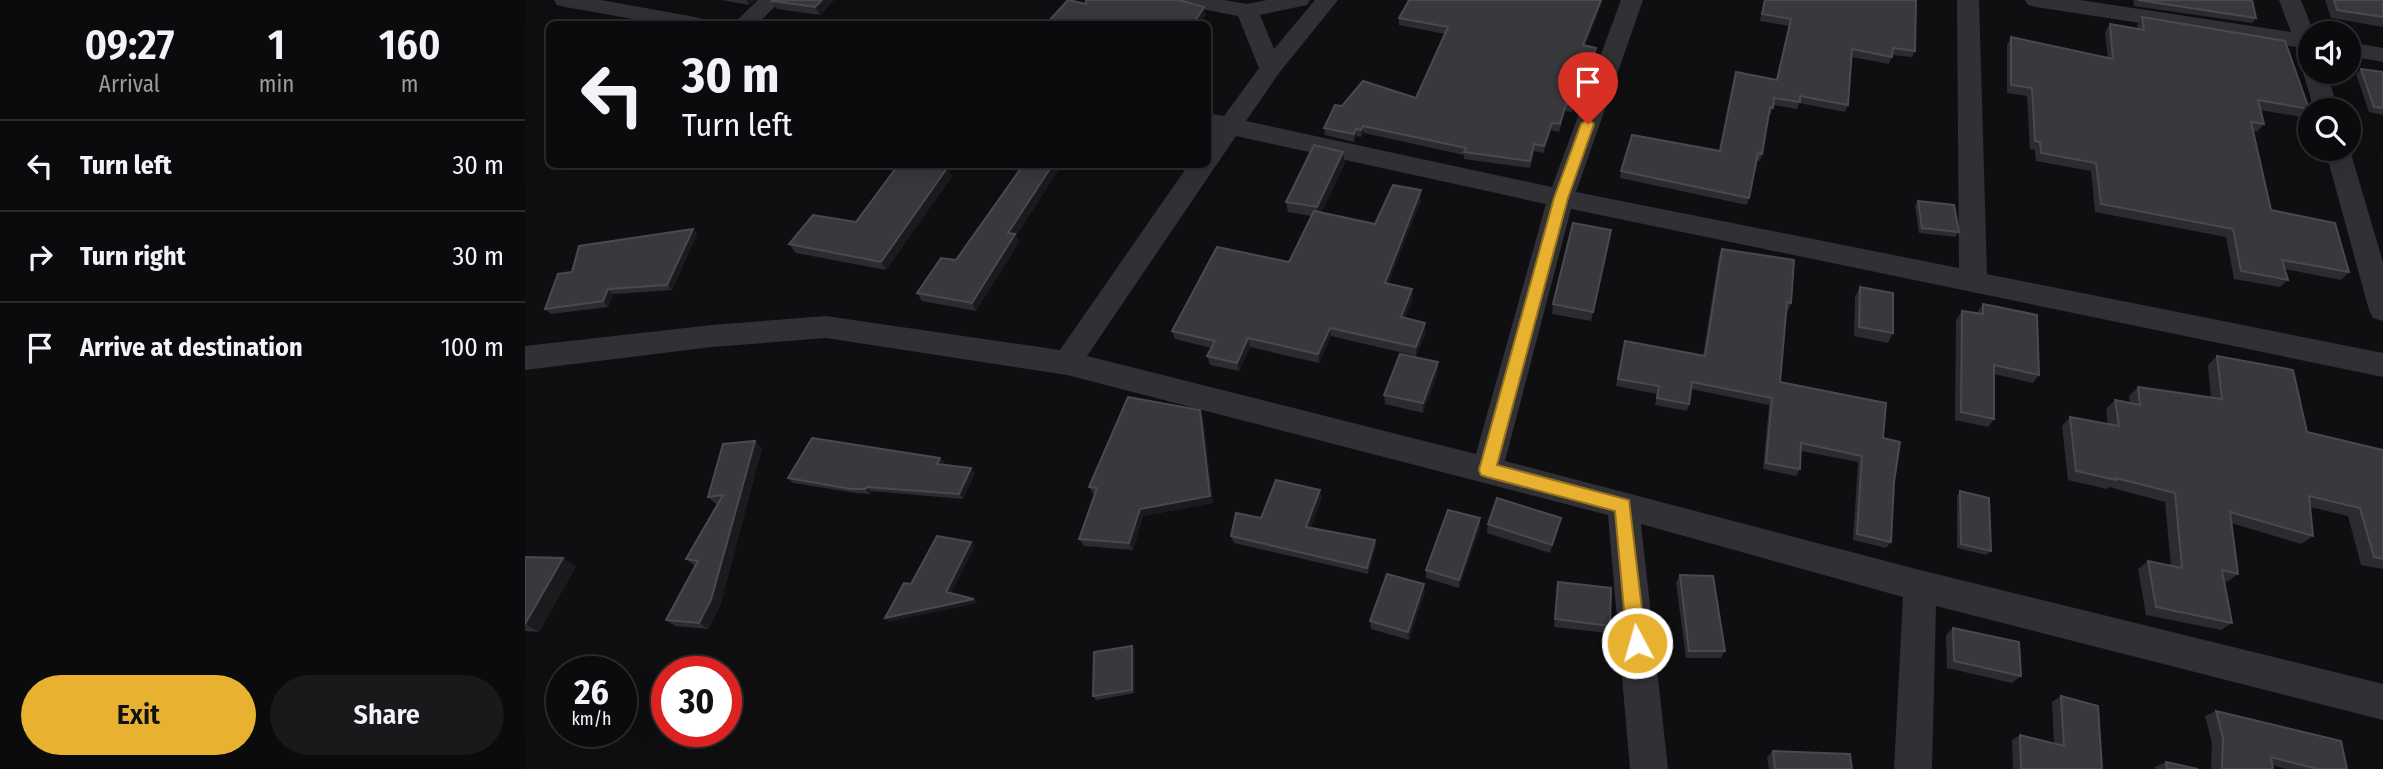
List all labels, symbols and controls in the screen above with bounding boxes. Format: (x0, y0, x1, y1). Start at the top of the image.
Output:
text: 09:27 (84, 20, 174, 70)
text: 1 (268, 20, 285, 70)
text: 160 (379, 20, 441, 70)
map controls (2298, 21, 2361, 161)
button: sound (2298, 21, 2361, 84)
text: 30 m (682, 46, 780, 105)
icon: left (567, 49, 658, 140)
pin (1558, 52, 1618, 124)
icon: arrive (1569, 63, 1607, 101)
text: Arrival (99, 70, 160, 98)
text: min (259, 70, 294, 98)
text: m (401, 70, 419, 98)
button: search (2298, 98, 2361, 161)
text: Turn left (682, 106, 792, 144)
icon: left (21, 147, 59, 185)
text: Turn left (80, 150, 172, 181)
text: 30 m (453, 150, 504, 181)
icon: right (21, 238, 59, 276)
text: Turn right (80, 241, 186, 272)
text: 30 m (453, 241, 504, 272)
icon: arrive (21, 329, 59, 367)
text: Arrive at destination (80, 332, 303, 363)
text: 100 m (441, 332, 504, 363)
position arrow (1600, 606, 1674, 680)
speed limit sign: 30 (651, 656, 742, 747)
text: 26 (574, 671, 609, 713)
button: Exit (21, 675, 256, 755)
button: Share (270, 675, 504, 755)
text: km/h (571, 708, 612, 730)

